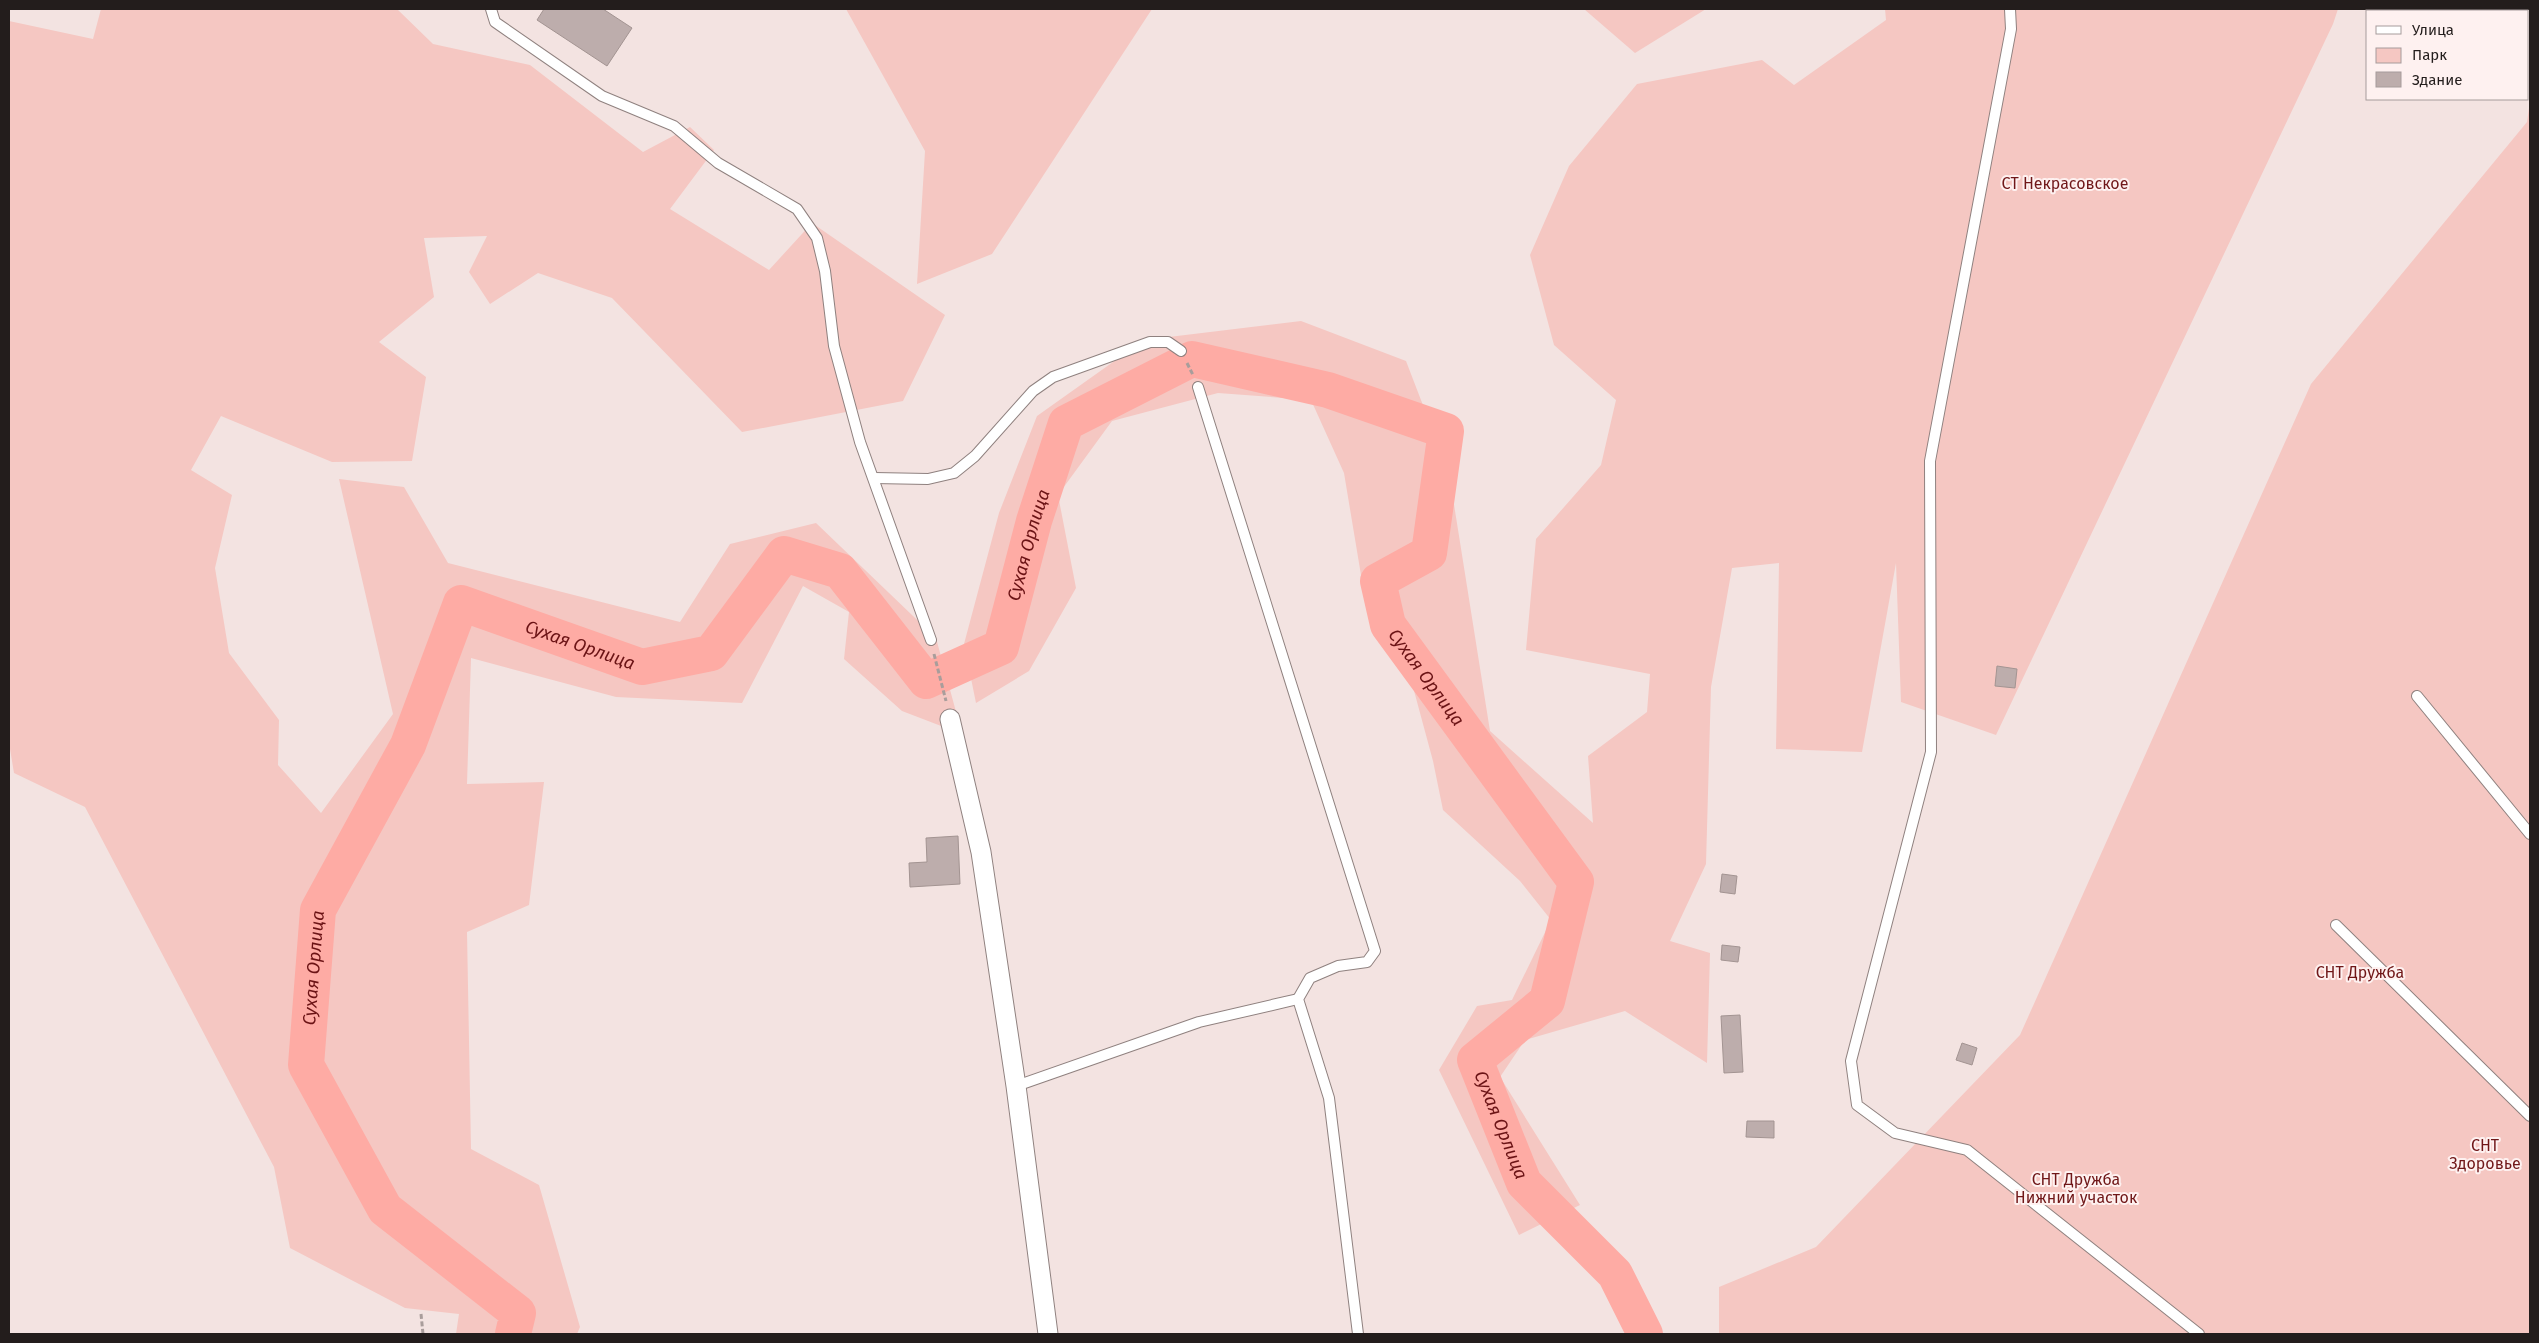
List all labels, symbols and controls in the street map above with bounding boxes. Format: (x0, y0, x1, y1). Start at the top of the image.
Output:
legend (2366, 10, 2529, 100)
text: Улица (2412, 21, 2454, 39)
text: Парк (2412, 46, 2447, 64)
text: Здание (2412, 71, 2462, 89)
park label: СТ Некрасовское (2002, 174, 2128, 193)
water label: Сухая Орлица (1003, 487, 1055, 603)
water label: Сухая Орлица (522, 616, 638, 675)
water label: Сухая Орлица (1384, 625, 1469, 730)
water label: Сухая Орлица (298, 910, 329, 1026)
park label: СНТ Дружба (2316, 963, 2404, 982)
water label: Сухая Орлица (1469, 1068, 1532, 1182)
park label: СНТ Здоровье (2449, 1136, 2521, 1173)
park label: СНТ Дружба Нижний участок (2015, 1170, 2138, 1207)

